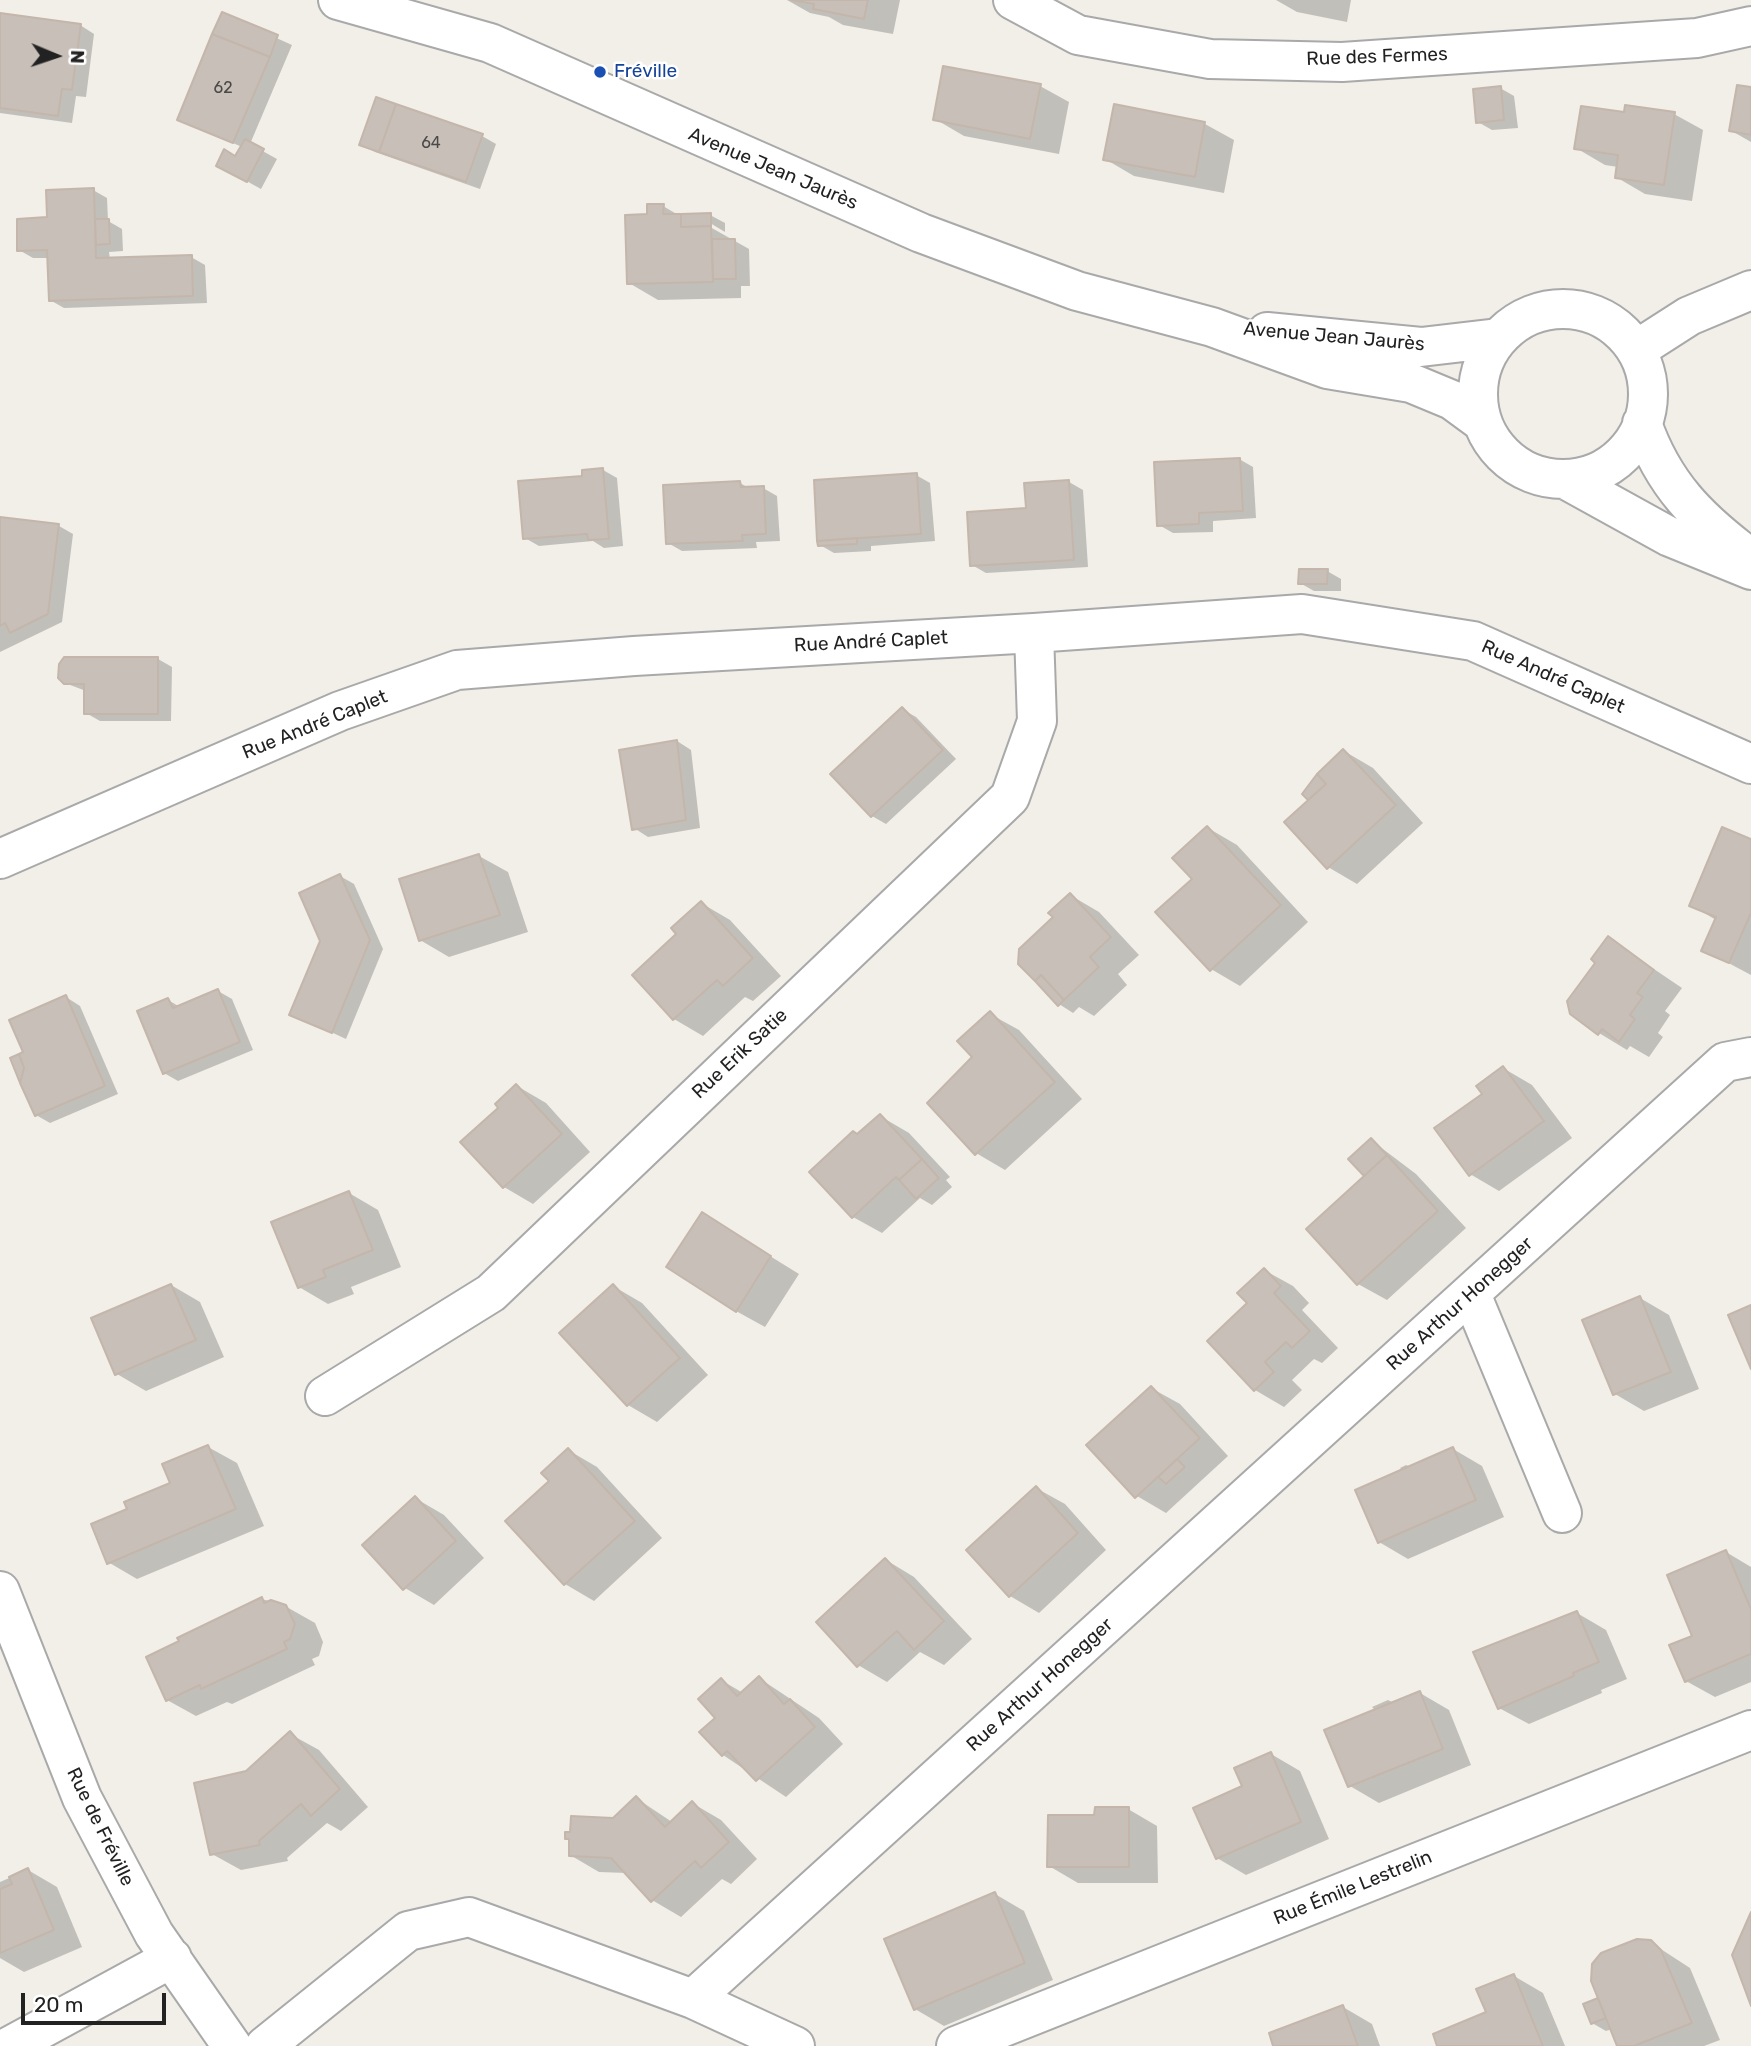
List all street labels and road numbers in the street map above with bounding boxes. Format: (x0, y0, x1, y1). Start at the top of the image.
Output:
street label: Rue des Fermes (1306, 43, 1448, 71)
street label: Avenue Jean Jaurès (685, 123, 861, 215)
street label: Avenue Jean Jaurès (1242, 318, 1426, 356)
street label: Rue André Caplet (793, 627, 949, 657)
street label: Rue André Caplet (1478, 635, 1628, 719)
street label: Rue André Caplet (239, 686, 391, 764)
street label: Rue Erik Satie (688, 1004, 792, 1104)
street label: Rue Arthur Honegger (1382, 1232, 1538, 1376)
street label: Rue Arthur Honegger (962, 1613, 1118, 1757)
street label: Rue de Fréville (61, 1764, 139, 1890)
street label: Rue Émile Lestrelin (1271, 1846, 1435, 1930)

